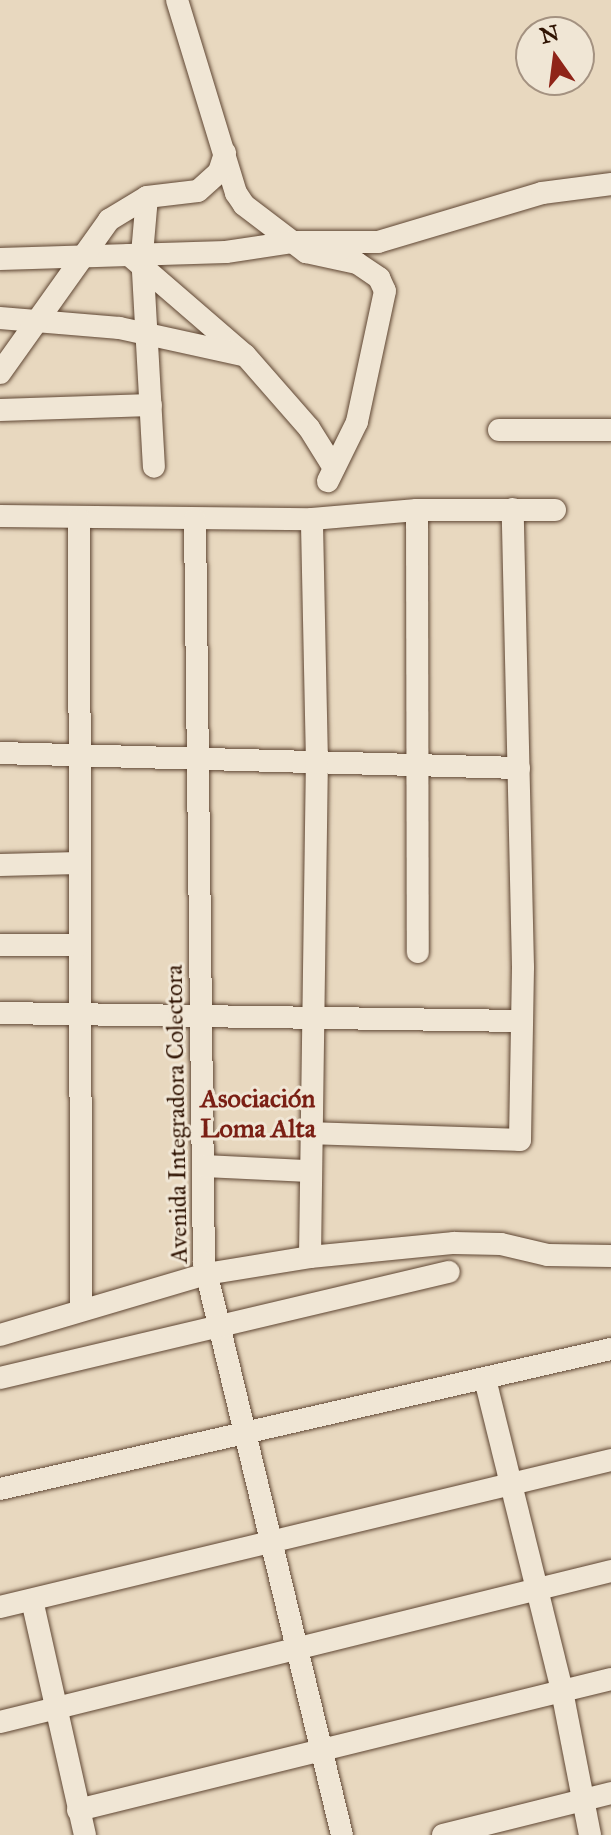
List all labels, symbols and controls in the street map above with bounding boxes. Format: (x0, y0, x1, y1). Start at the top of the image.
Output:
north arrow (515, 16, 595, 96)
text: N (537, 19, 562, 50)
street label: Avenida Integradora Colectora (160, 964, 194, 1264)
district label: Asociación Loma Alta (200, 1083, 316, 1144)

